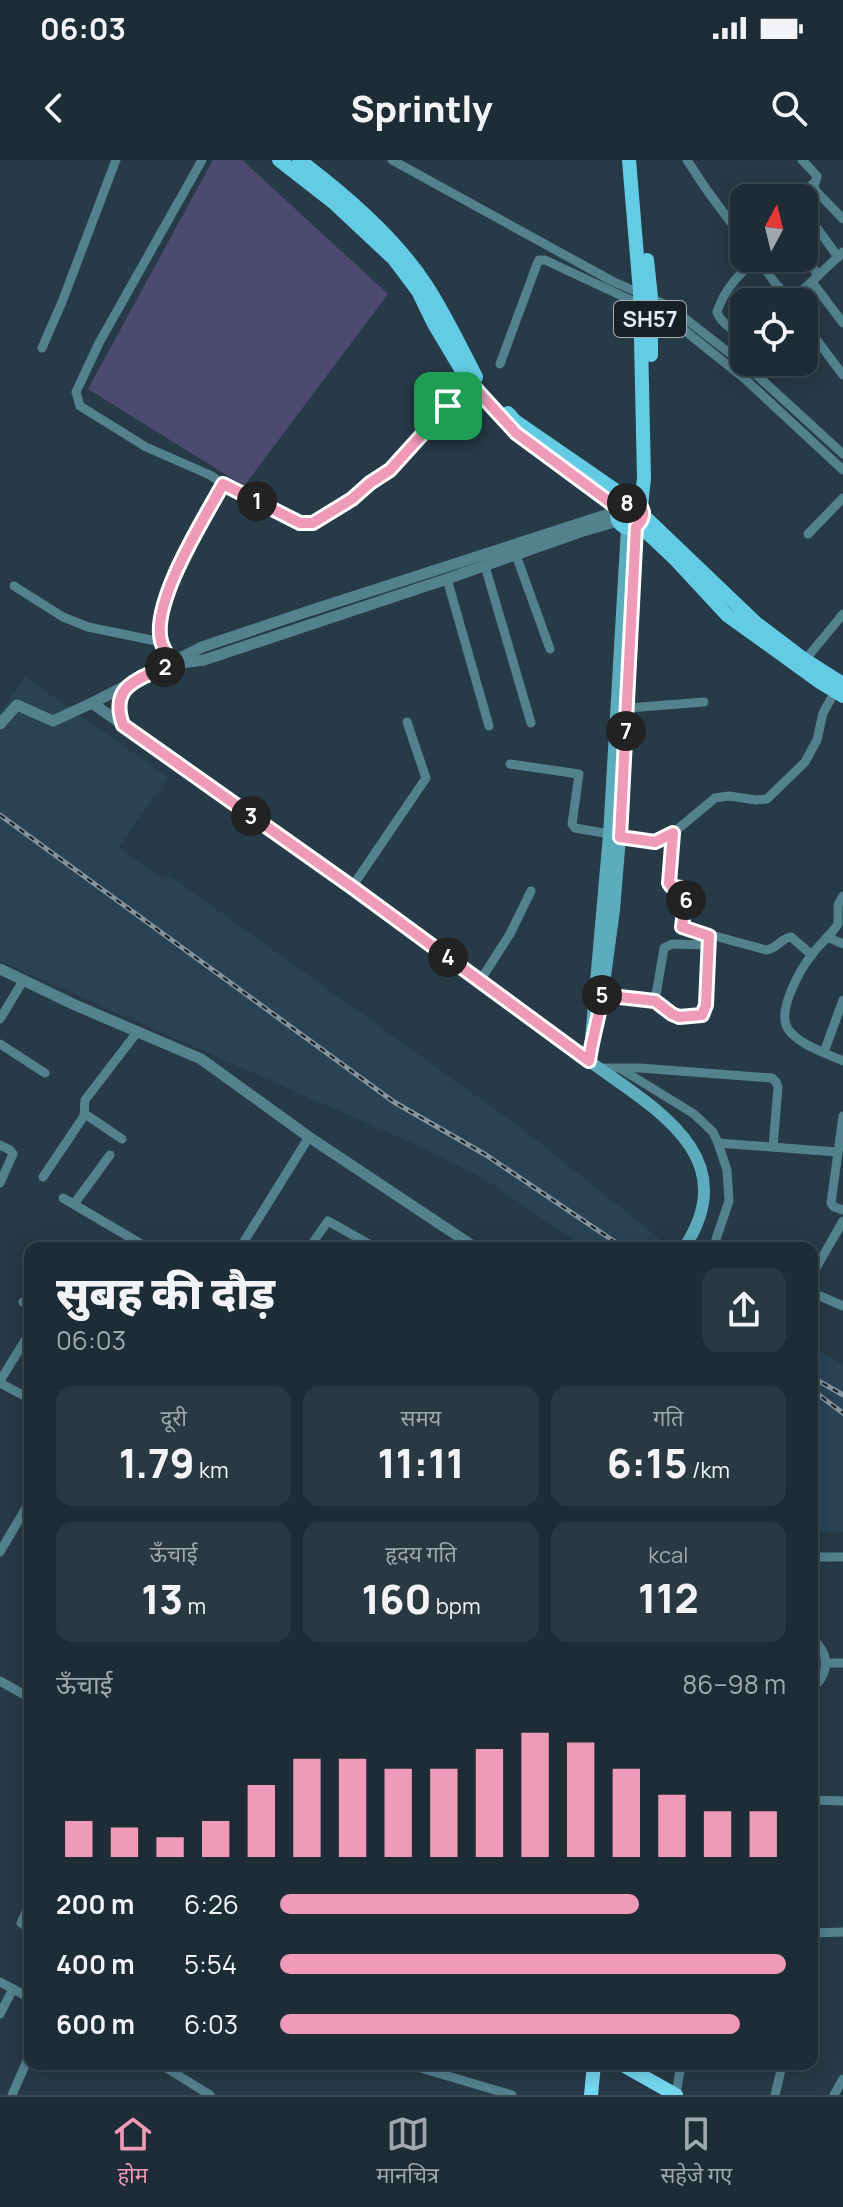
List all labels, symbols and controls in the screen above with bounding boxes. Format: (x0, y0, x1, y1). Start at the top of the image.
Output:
text: 06:03 (40, 8, 126, 49)
text: Sprintly (350, 84, 493, 133)
icon: back (32, 86, 76, 130)
icon: search (767, 86, 811, 130)
north arrow (730, 184, 818, 272)
map controls (730, 184, 818, 376)
button: locate (730, 288, 818, 376)
road number: SH57 (614, 301, 686, 337)
pin (414, 372, 482, 440)
icon: arrive (426, 384, 470, 428)
pin: 1 (237, 481, 277, 521)
pin: 8 (607, 483, 647, 523)
text: 1 (252, 486, 262, 516)
text: 8 (620, 488, 634, 518)
pin: 2 (145, 647, 185, 687)
text: 2 (158, 652, 172, 682)
pin: 7 (606, 711, 646, 751)
text: 7 (620, 716, 632, 746)
pin: 3 (231, 796, 271, 836)
text: 3 (245, 801, 257, 831)
pin: 6 (666, 880, 706, 920)
text: 6 (679, 885, 693, 915)
pin: 4 (428, 937, 468, 977)
text: 4 (441, 942, 455, 972)
pin: 5 (582, 975, 622, 1015)
text: 5 (596, 980, 608, 1010)
text: सुबह की दौड़ (56, 1262, 275, 1322)
button: share (702, 1268, 786, 1352)
text: 06:03 (56, 1322, 126, 1358)
text: दूरी (160, 1403, 187, 1433)
text: समय (401, 1403, 441, 1433)
text: गति (653, 1403, 684, 1433)
text: 1.79 (119, 1435, 195, 1490)
text: 11:11 (378, 1435, 464, 1490)
text: 6:15 (607, 1435, 688, 1490)
text: km (195, 1455, 229, 1485)
text: /km (688, 1455, 730, 1485)
text: ऊँचाई (150, 1539, 198, 1569)
text: हृदय गति (385, 1539, 457, 1569)
text: kcal (648, 1540, 688, 1570)
text: 112 (638, 1570, 699, 1625)
text: 13 (141, 1571, 183, 1626)
text: 160 (361, 1571, 431, 1626)
text: m (183, 1591, 206, 1621)
text: bpm (431, 1591, 481, 1621)
text: ऊँचाई (56, 1666, 112, 1702)
text: 86–98 m (682, 1666, 786, 1702)
text: 200 m (56, 1886, 134, 1922)
text: 6:26 (184, 1886, 239, 1922)
text: 400 m (56, 1946, 135, 1982)
text: 5:54 (184, 1946, 237, 1982)
text: 600 m (56, 2006, 135, 2042)
text: 6:03 (184, 2006, 238, 2042)
tab: होम (111, 2112, 155, 2192)
tab: मानचित्र (376, 2112, 439, 2192)
tab: सहेजे गए (660, 2112, 732, 2192)

